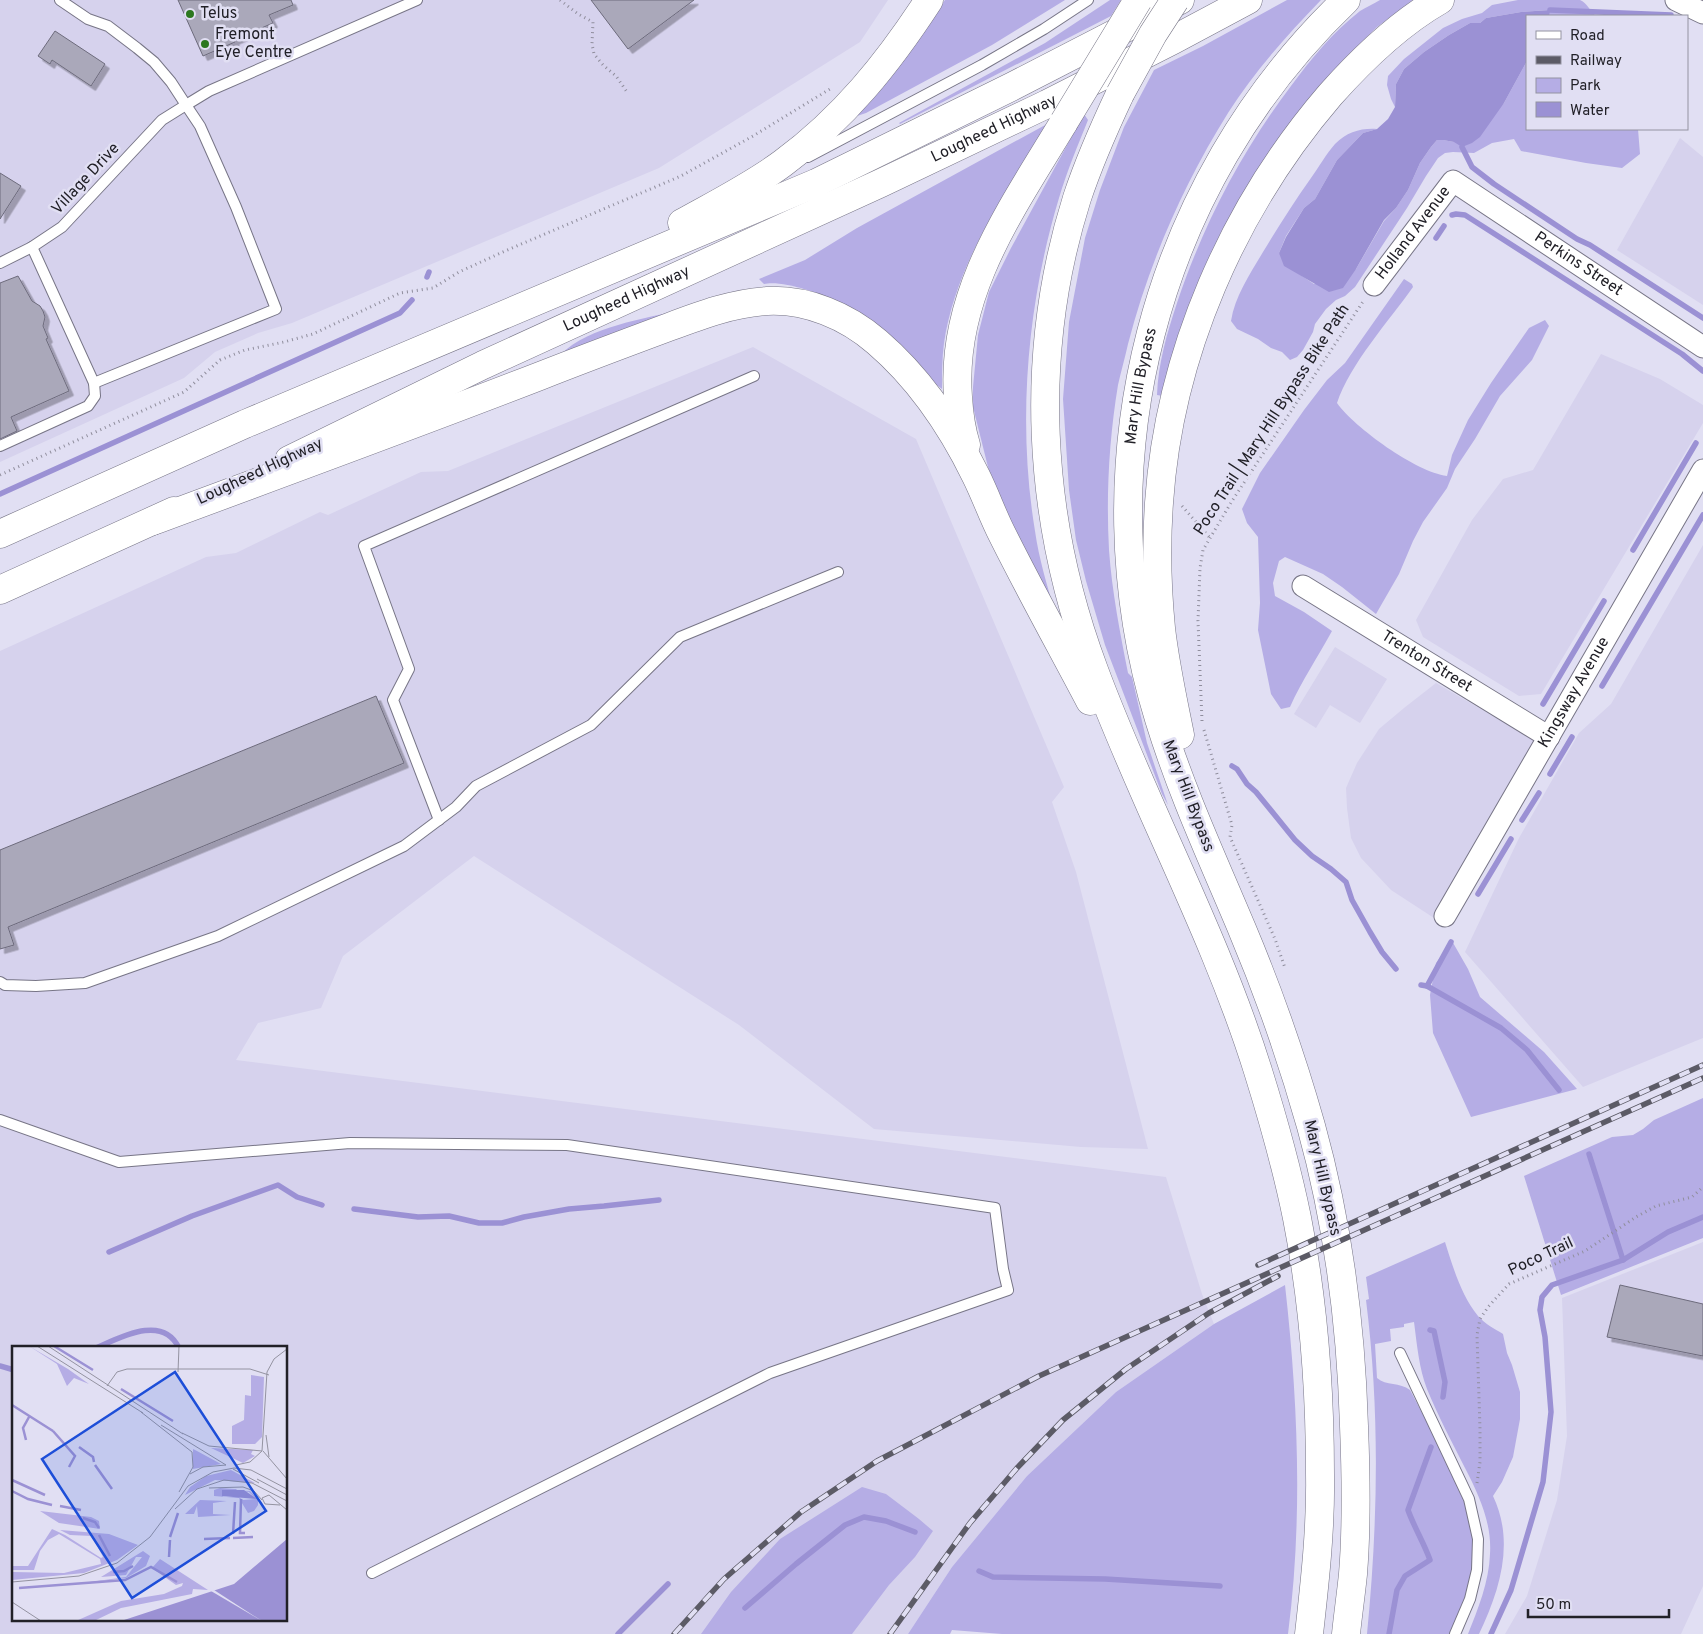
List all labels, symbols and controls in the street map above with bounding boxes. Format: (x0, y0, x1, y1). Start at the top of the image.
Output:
place label: Telus (200, 4, 237, 24)
marker: Telus (184, 8, 196, 20)
legend (1526, 15, 1688, 130)
place label: Fremont Eye Centre (215, 25, 292, 63)
text: Road (1570, 27, 1605, 46)
marker: Fremont Eye Centre (199, 38, 211, 50)
text: Railway (1570, 52, 1622, 71)
text: Park (1570, 77, 1601, 96)
street label: Lougheed Highway (928, 91, 1060, 168)
text: Water (1570, 102, 1610, 121)
street label: Village Drive (48, 139, 124, 219)
street label: Holland Avenue (1371, 183, 1455, 284)
street label: Perkins Street (1530, 228, 1626, 301)
street label: Lougheed Highway (560, 262, 693, 337)
street label: Poco Trail | Mary Hill Bypass Bike Path (1185, 298, 1354, 539)
street label: Mary Hill Bypass (1121, 325, 1162, 446)
street label: Lougheed Highway (194, 434, 326, 510)
street label: Trenton Street (1377, 626, 1476, 697)
street label: Kingsway Avenue (1534, 634, 1614, 752)
street label: Mary Hill Bypass (1157, 737, 1219, 855)
street label: Mary Hill Bypass (1299, 1118, 1345, 1238)
street label: Poco Trail (1505, 1233, 1577, 1281)
inset map (12, 1346, 288, 1622)
scale bar (1528, 1586, 1669, 1618)
text: 50 m (1536, 1596, 1571, 1615)

